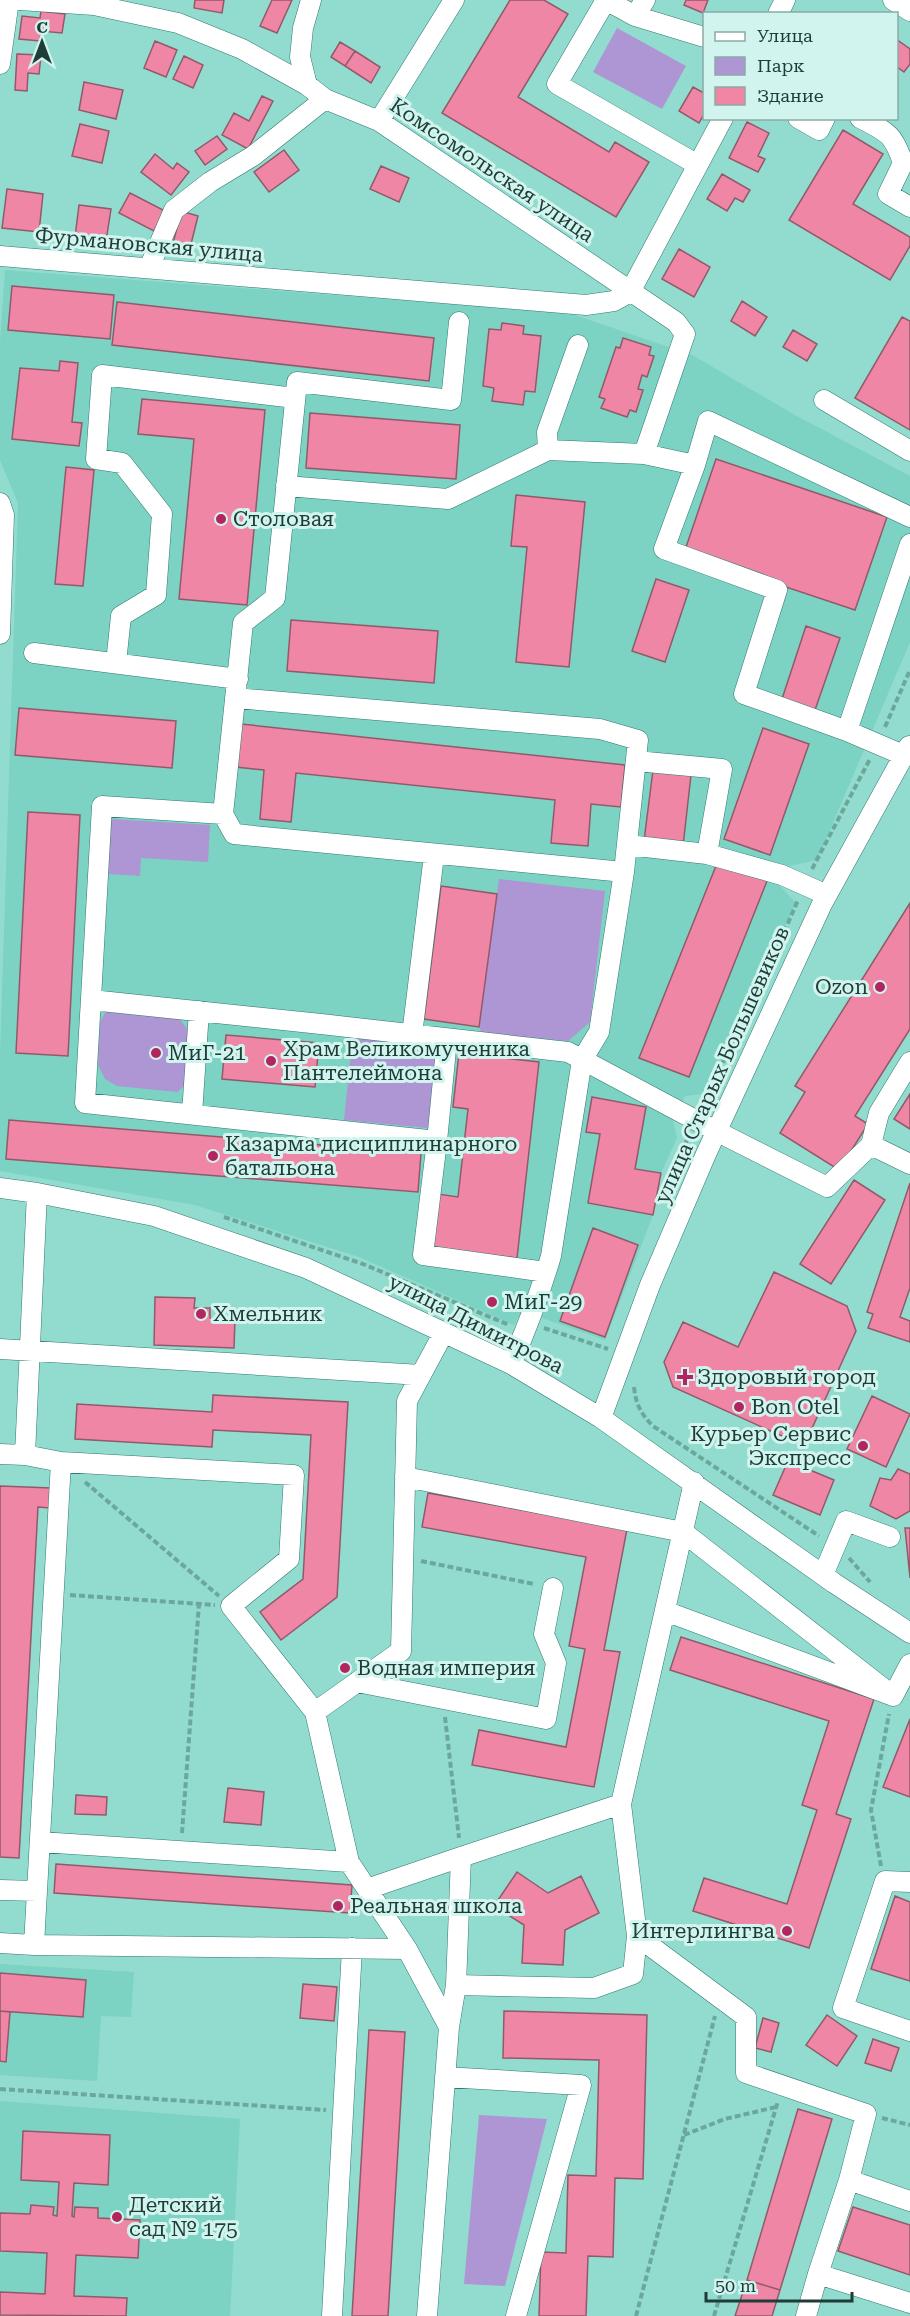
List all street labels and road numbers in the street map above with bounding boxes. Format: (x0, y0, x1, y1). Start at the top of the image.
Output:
street label: Комсомольская улица (385, 93, 599, 248)
street label: Фурмановская улица (34, 223, 265, 267)
street label: улица Старых Большевиков (650, 923, 794, 1207)
street label: улица Димитрова (385, 1269, 568, 1379)

